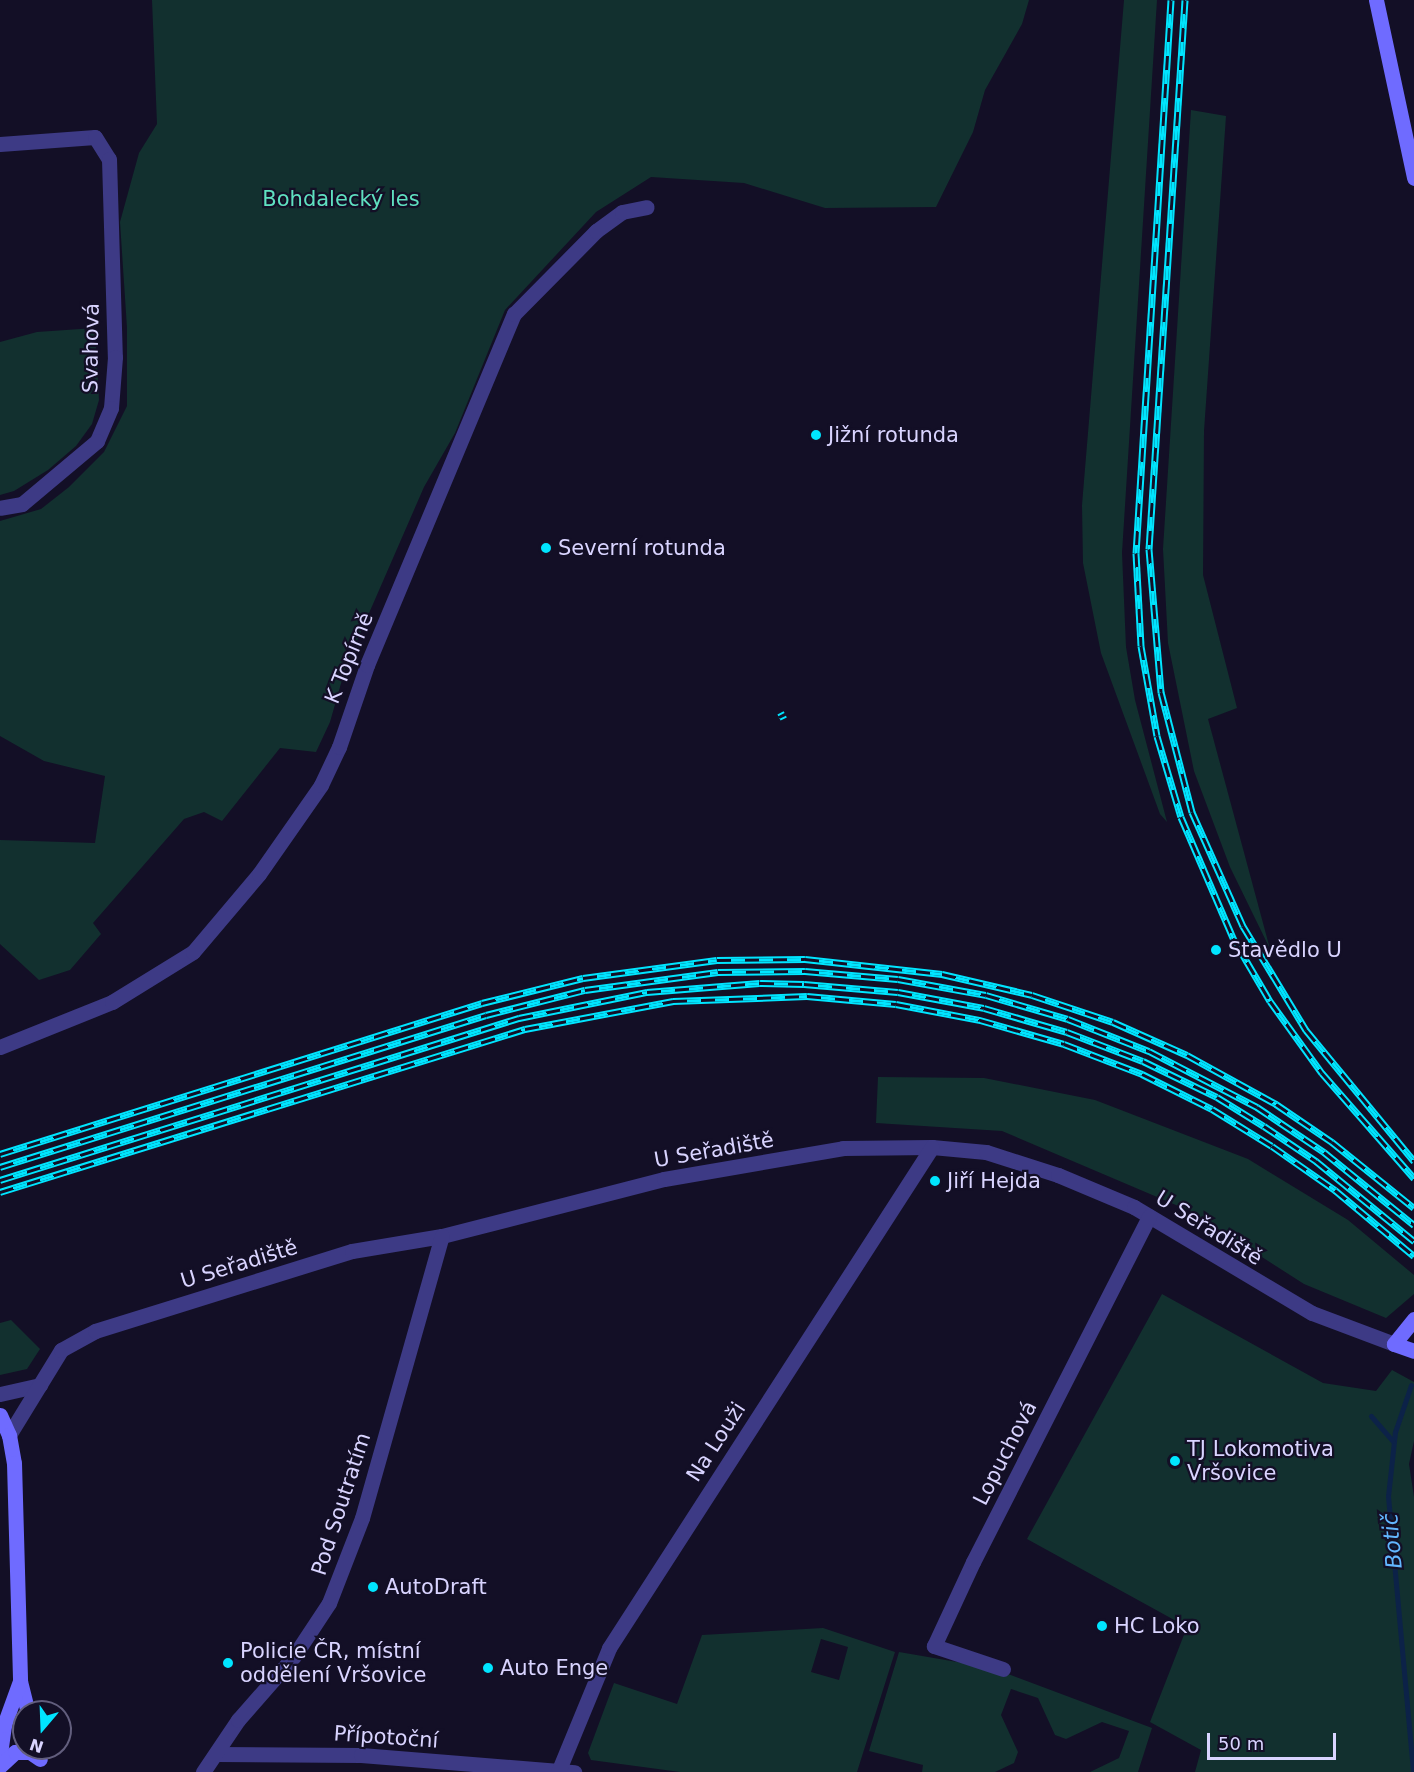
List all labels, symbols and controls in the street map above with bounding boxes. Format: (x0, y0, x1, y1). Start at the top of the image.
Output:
park label: Bohdalecký les (262, 186, 420, 212)
street label: Svahová (78, 303, 104, 393)
place label: Jižní rotunda (828, 422, 959, 448)
marker: Jižní rotunda (809, 428, 823, 442)
place label: Severní rotunda (558, 535, 726, 561)
marker: Severní rotunda (539, 541, 553, 555)
street label: K Topírně (319, 609, 379, 707)
place label: Stavědlo U (1228, 937, 1342, 963)
marker: Stavědlo U (1209, 943, 1223, 957)
street label: U Seřadiště (652, 1127, 776, 1173)
place label: Jiří Hejda (947, 1168, 1041, 1194)
marker: Jiří Hejda (928, 1174, 942, 1188)
street label: U Seřadiště (1151, 1185, 1267, 1271)
street label: U Seřadiště (177, 1234, 301, 1294)
street label: Lopuchová (968, 1397, 1042, 1509)
street label: Na Louži (681, 1398, 751, 1486)
street label: Pod Soutratím (306, 1429, 376, 1579)
place label: TJ Lokomotiva Vršovice (1187, 1436, 1334, 1486)
marker: TJ Lokomotiva Vršovice (1168, 1454, 1182, 1468)
water label: Botič (1376, 1512, 1408, 1570)
place label: AutoDraft (385, 1574, 487, 1600)
marker: AutoDraft (366, 1580, 380, 1594)
place label: HC Loko (1114, 1613, 1200, 1639)
marker: HC Loko (1095, 1619, 1109, 1633)
place label: Policie ČR, místní oddělení Vršovice (240, 1638, 427, 1688)
place label: Auto Enge (500, 1655, 608, 1681)
marker: Policie ČR, místní oddělení Vršovice (221, 1656, 235, 1670)
marker: Auto Enge (481, 1661, 495, 1675)
north arrow (12, 1700, 72, 1760)
street label: Přípotoční (333, 1721, 439, 1753)
scale bar (1210, 1721, 1339, 1759)
text: 50 m (1218, 1733, 1264, 1754)
text: N (27, 1734, 46, 1757)

